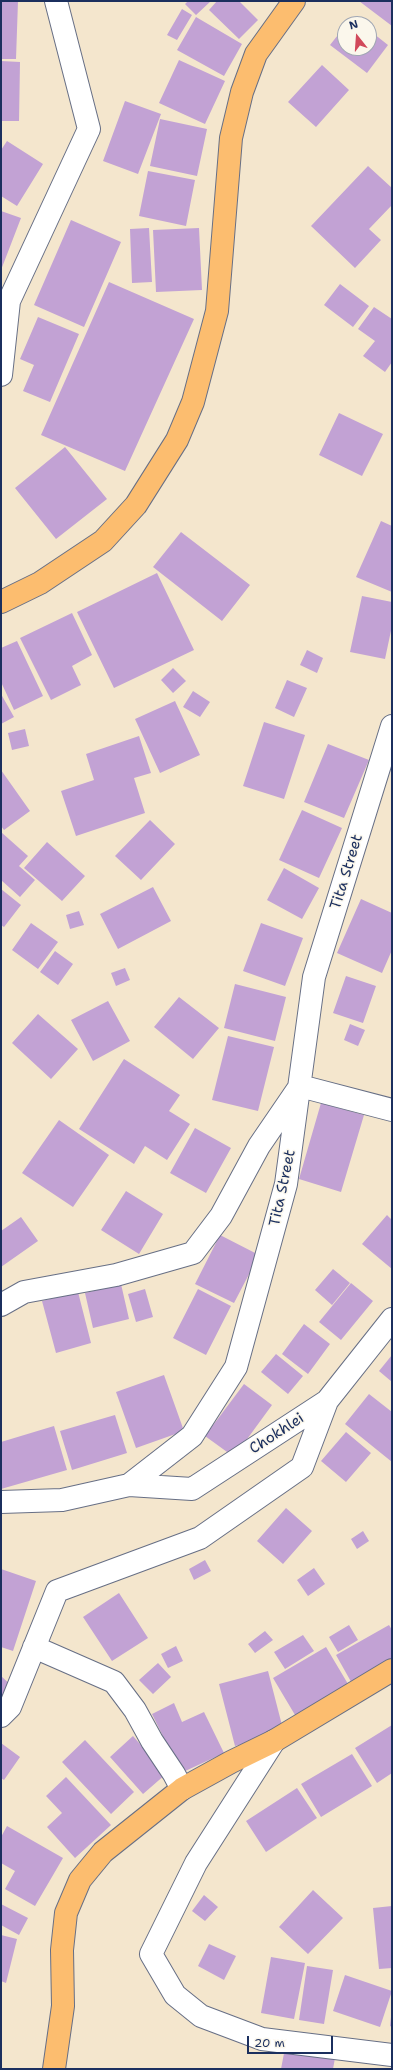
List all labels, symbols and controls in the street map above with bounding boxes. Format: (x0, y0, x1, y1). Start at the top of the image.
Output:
north arrow (337, 16, 377, 56)
text: N (347, 17, 360, 33)
street label: Tita Street (327, 832, 367, 912)
street label: Tita Street (266, 1148, 300, 1228)
street label: Chokhlei (246, 1410, 308, 1458)
scale bar (249, 2028, 335, 2054)
text: 20 m (254, 2035, 285, 2051)

